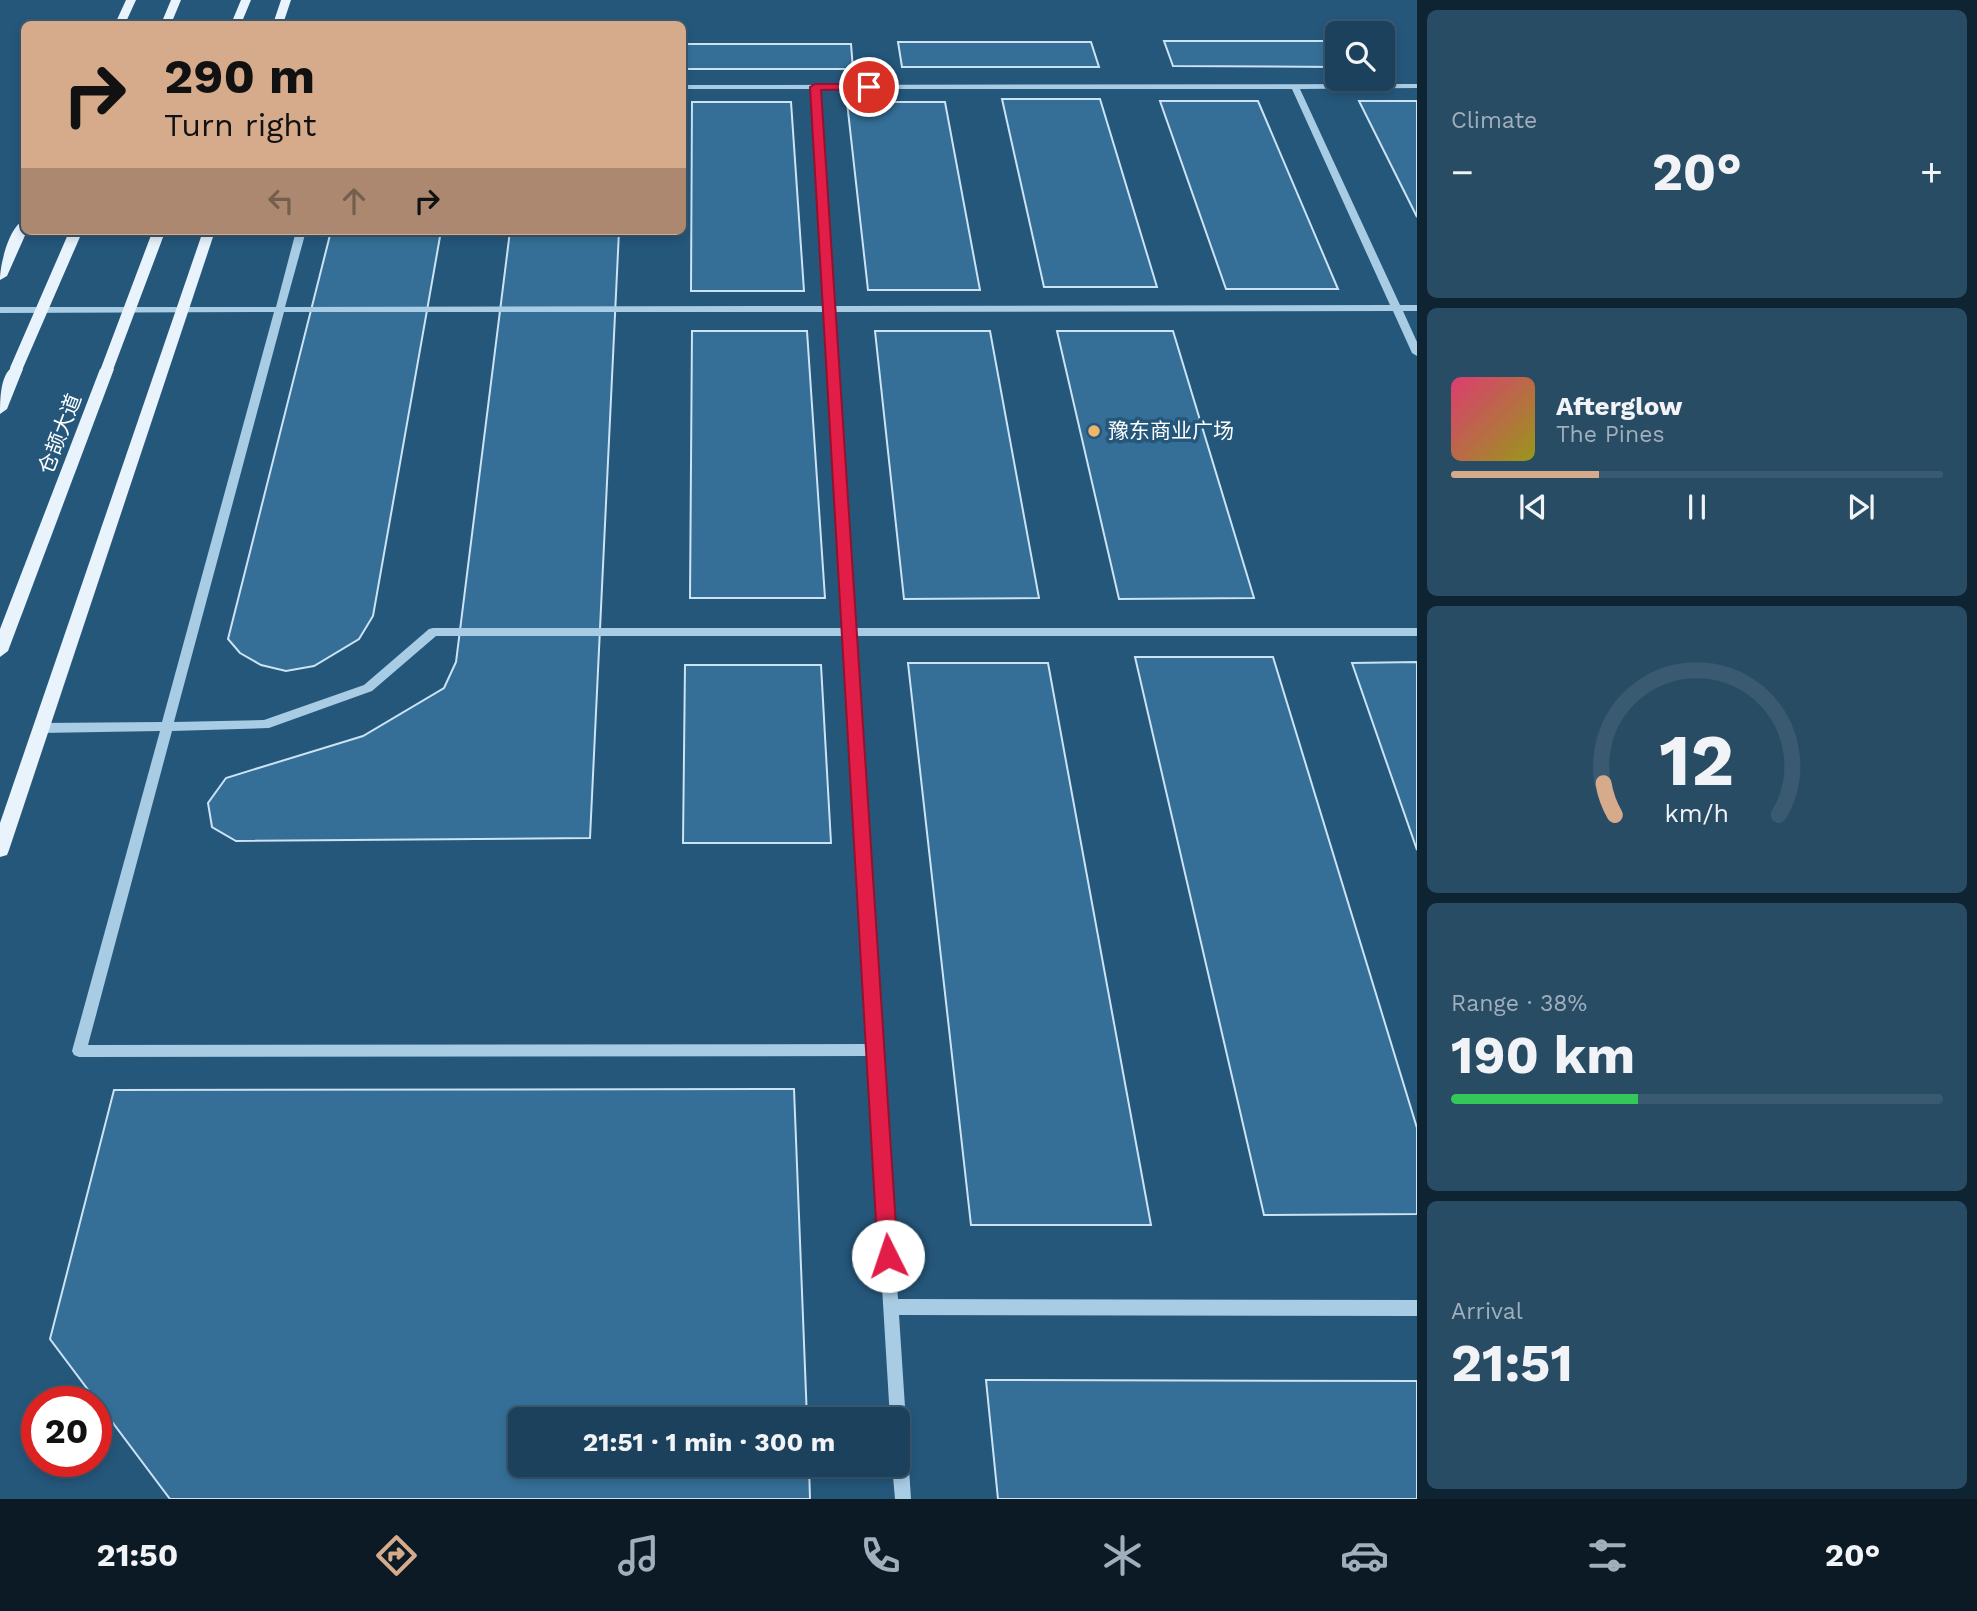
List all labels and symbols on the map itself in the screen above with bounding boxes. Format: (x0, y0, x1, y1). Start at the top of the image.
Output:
pin (839, 57, 899, 117)
street label: 仓颉大道 (33, 390, 86, 478)
place label: 豫东商业广场 (1108, 418, 1234, 443)
marker: 豫东商业广场 (1086, 423, 1102, 439)
position arrow (851, 1219, 925, 1293)
speed limit sign: 20 (21, 1386, 112, 1477)

